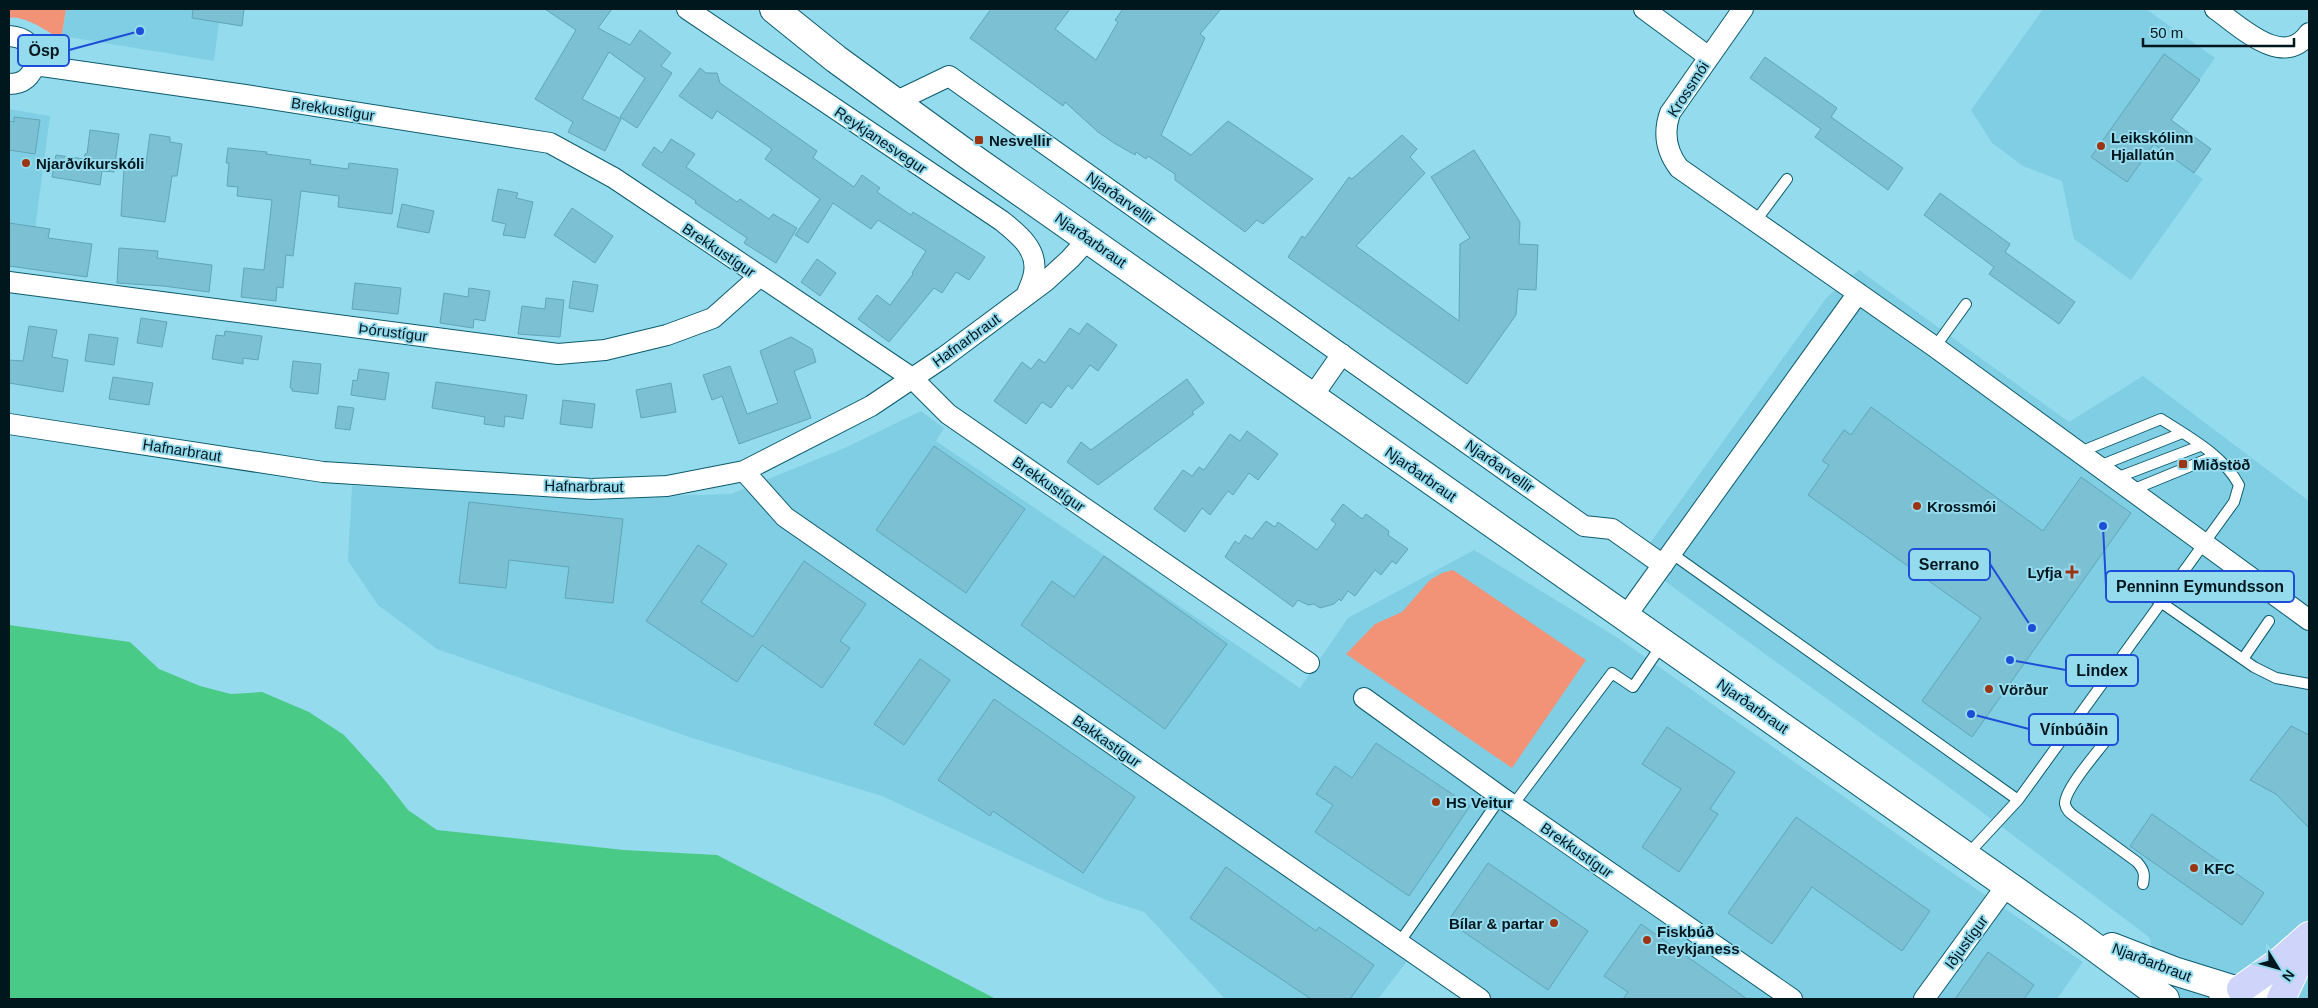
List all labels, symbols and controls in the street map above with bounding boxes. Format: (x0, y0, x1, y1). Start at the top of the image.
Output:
scale bar (2143, 15, 2294, 47)
text: 50 m (2150, 24, 2183, 41)
callout: Ösp (18, 35, 69, 66)
text: Ösp (28, 41, 60, 59)
street label: Krossmói (1664, 58, 1712, 120)
street label: Brekkustígur (290, 94, 376, 124)
street label: Reykjanesvegur (832, 103, 930, 177)
place label: Leikskólinn Hjallatún (2111, 129, 2194, 163)
place label: Nesvellir (989, 132, 1052, 149)
marker: Nesvellir (973, 134, 985, 146)
marker: Leikskólinn Hjallatún (2095, 140, 2107, 152)
place label: Njarðvíkurskóli (36, 155, 144, 172)
marker: Njarðvíkurskóli (20, 157, 32, 169)
street label: Njarðarvellir (1083, 168, 1159, 228)
street label: Njarðarbraut (1052, 209, 1131, 271)
street label: Brekkustígur (679, 219, 759, 281)
street label: Hafnarbraut (929, 309, 1004, 370)
street label: Þórustígur (358, 319, 428, 345)
street label: Hafnarbraut (142, 435, 223, 465)
street label: Njarðarvellir (1462, 436, 1538, 496)
street label: Njarðarbraut (1382, 443, 1461, 505)
street label: Brekkustígur (1010, 453, 1088, 515)
place label: Miðstöð (2193, 456, 2251, 473)
marker: Miðstöð (2177, 458, 2189, 470)
street label: Hafnarbraut (544, 477, 625, 495)
place label: Krossmói (1927, 498, 1996, 515)
marker: Krossmói (1911, 500, 1923, 512)
callout: Serrano (1909, 549, 1990, 580)
text: Serrano (1919, 556, 1979, 573)
place label: Lyfja (2028, 564, 2063, 581)
marker: Lyfja (2066, 566, 2078, 578)
callout: Penninn Eymundsson (2106, 571, 2294, 602)
text: Penninn Eymundsson (2116, 578, 2284, 595)
callout: Lindex (2066, 655, 2138, 686)
text: Lindex (2076, 662, 2128, 679)
street label: Njarðarbraut (1714, 675, 1793, 737)
place label: Vörður (1999, 681, 2048, 698)
marker: Vörður (1983, 683, 1995, 695)
street label: Bakkastígur (1070, 711, 1144, 771)
callout: Vínbúðin (2029, 714, 2118, 745)
text: Vínbúðin (2040, 721, 2108, 738)
place label: HS Veitur (1446, 794, 1513, 811)
marker: HS Veitur (1430, 796, 1442, 808)
street label: Brekkustígur (1538, 819, 1616, 881)
place label: KFC (2204, 860, 2235, 877)
marker: KFC (2188, 862, 2200, 874)
street label: Iðjustígur (1941, 912, 1991, 972)
place label: Bílar & partar (1449, 915, 1544, 932)
marker: Bílar & partar (1548, 917, 1560, 929)
place label: Fiskbúð Reykjaness (1657, 923, 1740, 957)
marker: Fiskbúð Reykjaness (1641, 934, 1653, 946)
street label: Njarðarbraut (2110, 939, 2195, 985)
north arrow (2253, 943, 2303, 993)
text: N (2279, 967, 2298, 985)

